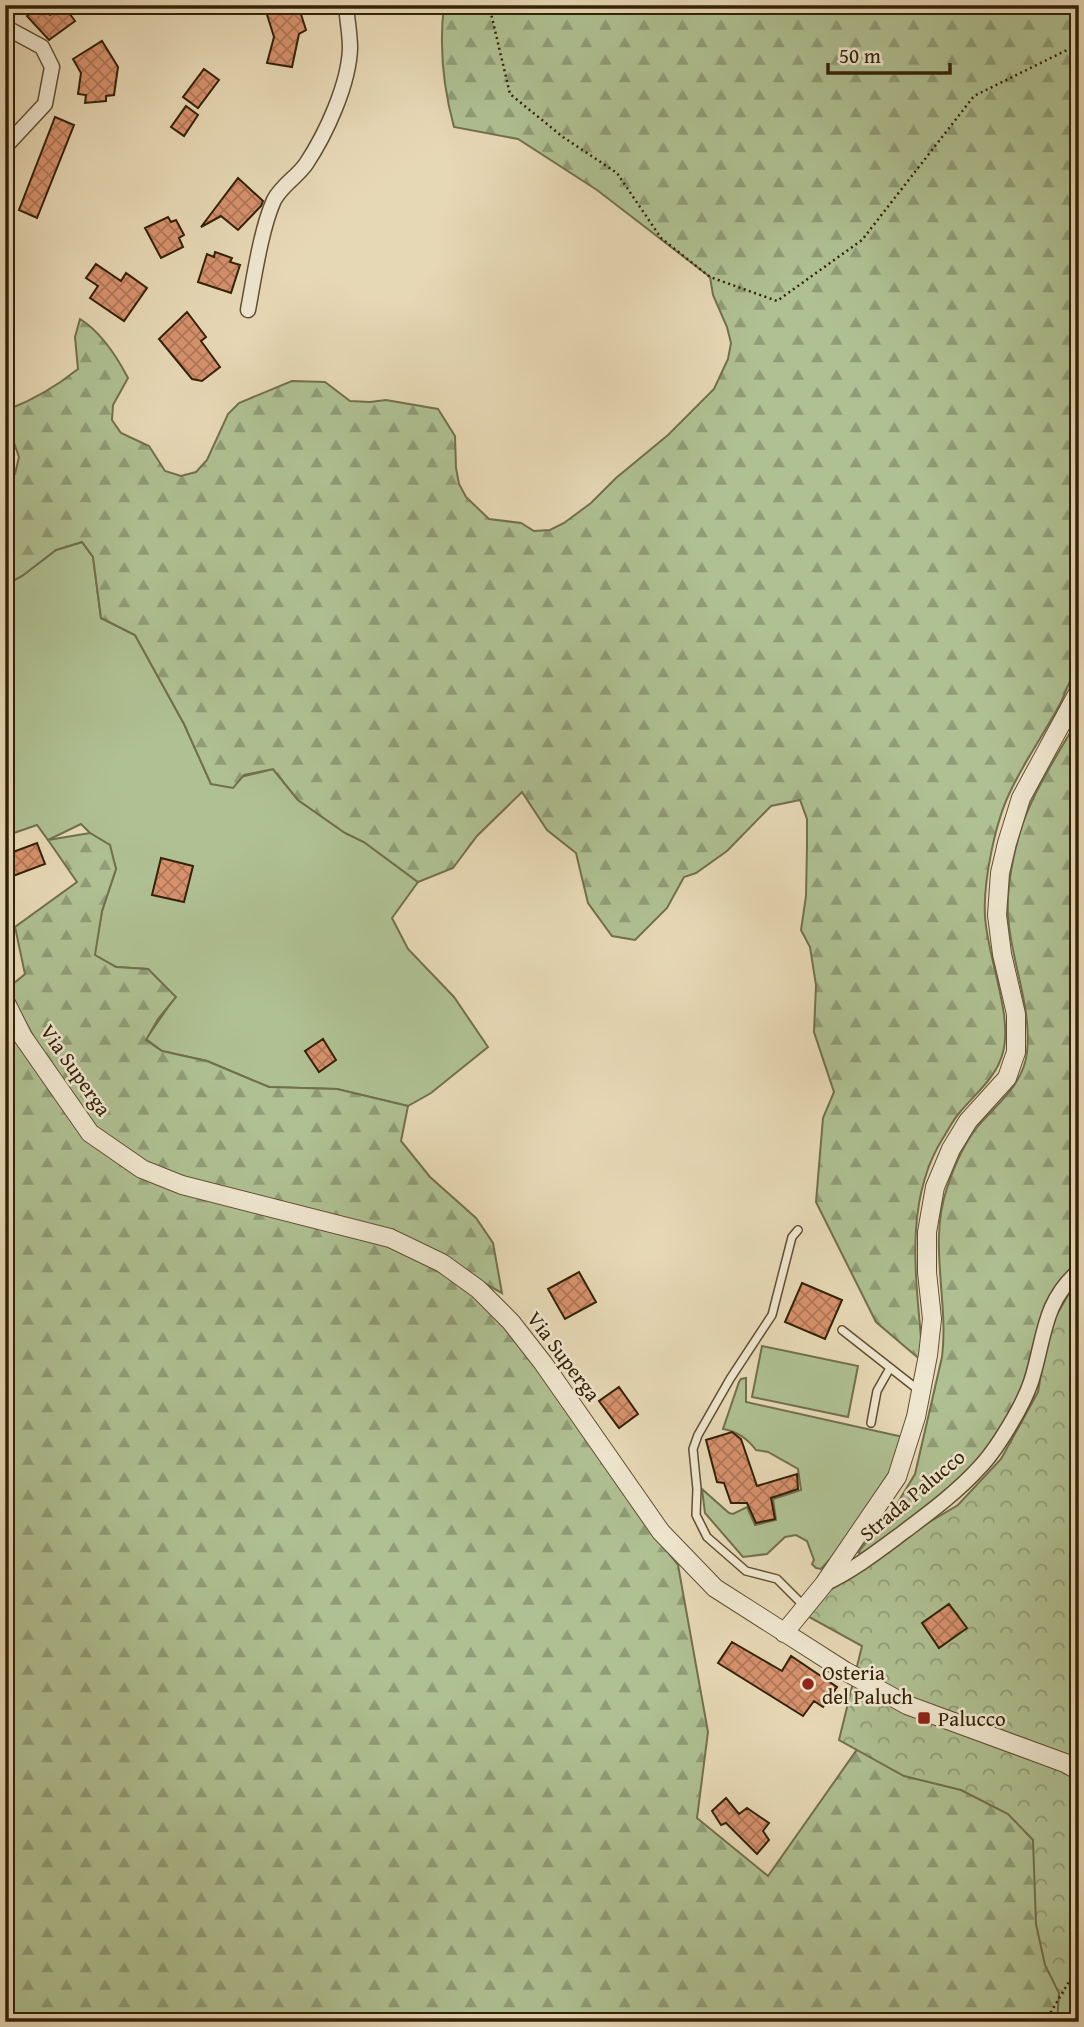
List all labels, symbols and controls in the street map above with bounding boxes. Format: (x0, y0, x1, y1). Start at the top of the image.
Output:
scale bar (828, 32, 951, 76)
text: 50 m (839, 40, 881, 71)
street label: Via Superga (33, 1018, 119, 1122)
street label: Via Superga (520, 1304, 608, 1408)
street label: Strada Palucco (852, 1441, 972, 1549)
place label: Osteria del Paluch (822, 1657, 913, 1712)
marker: Osteria del Paluch (800, 1676, 816, 1692)
place label: Palucco (938, 1703, 1006, 1734)
marker: Palucco (916, 1710, 932, 1726)

